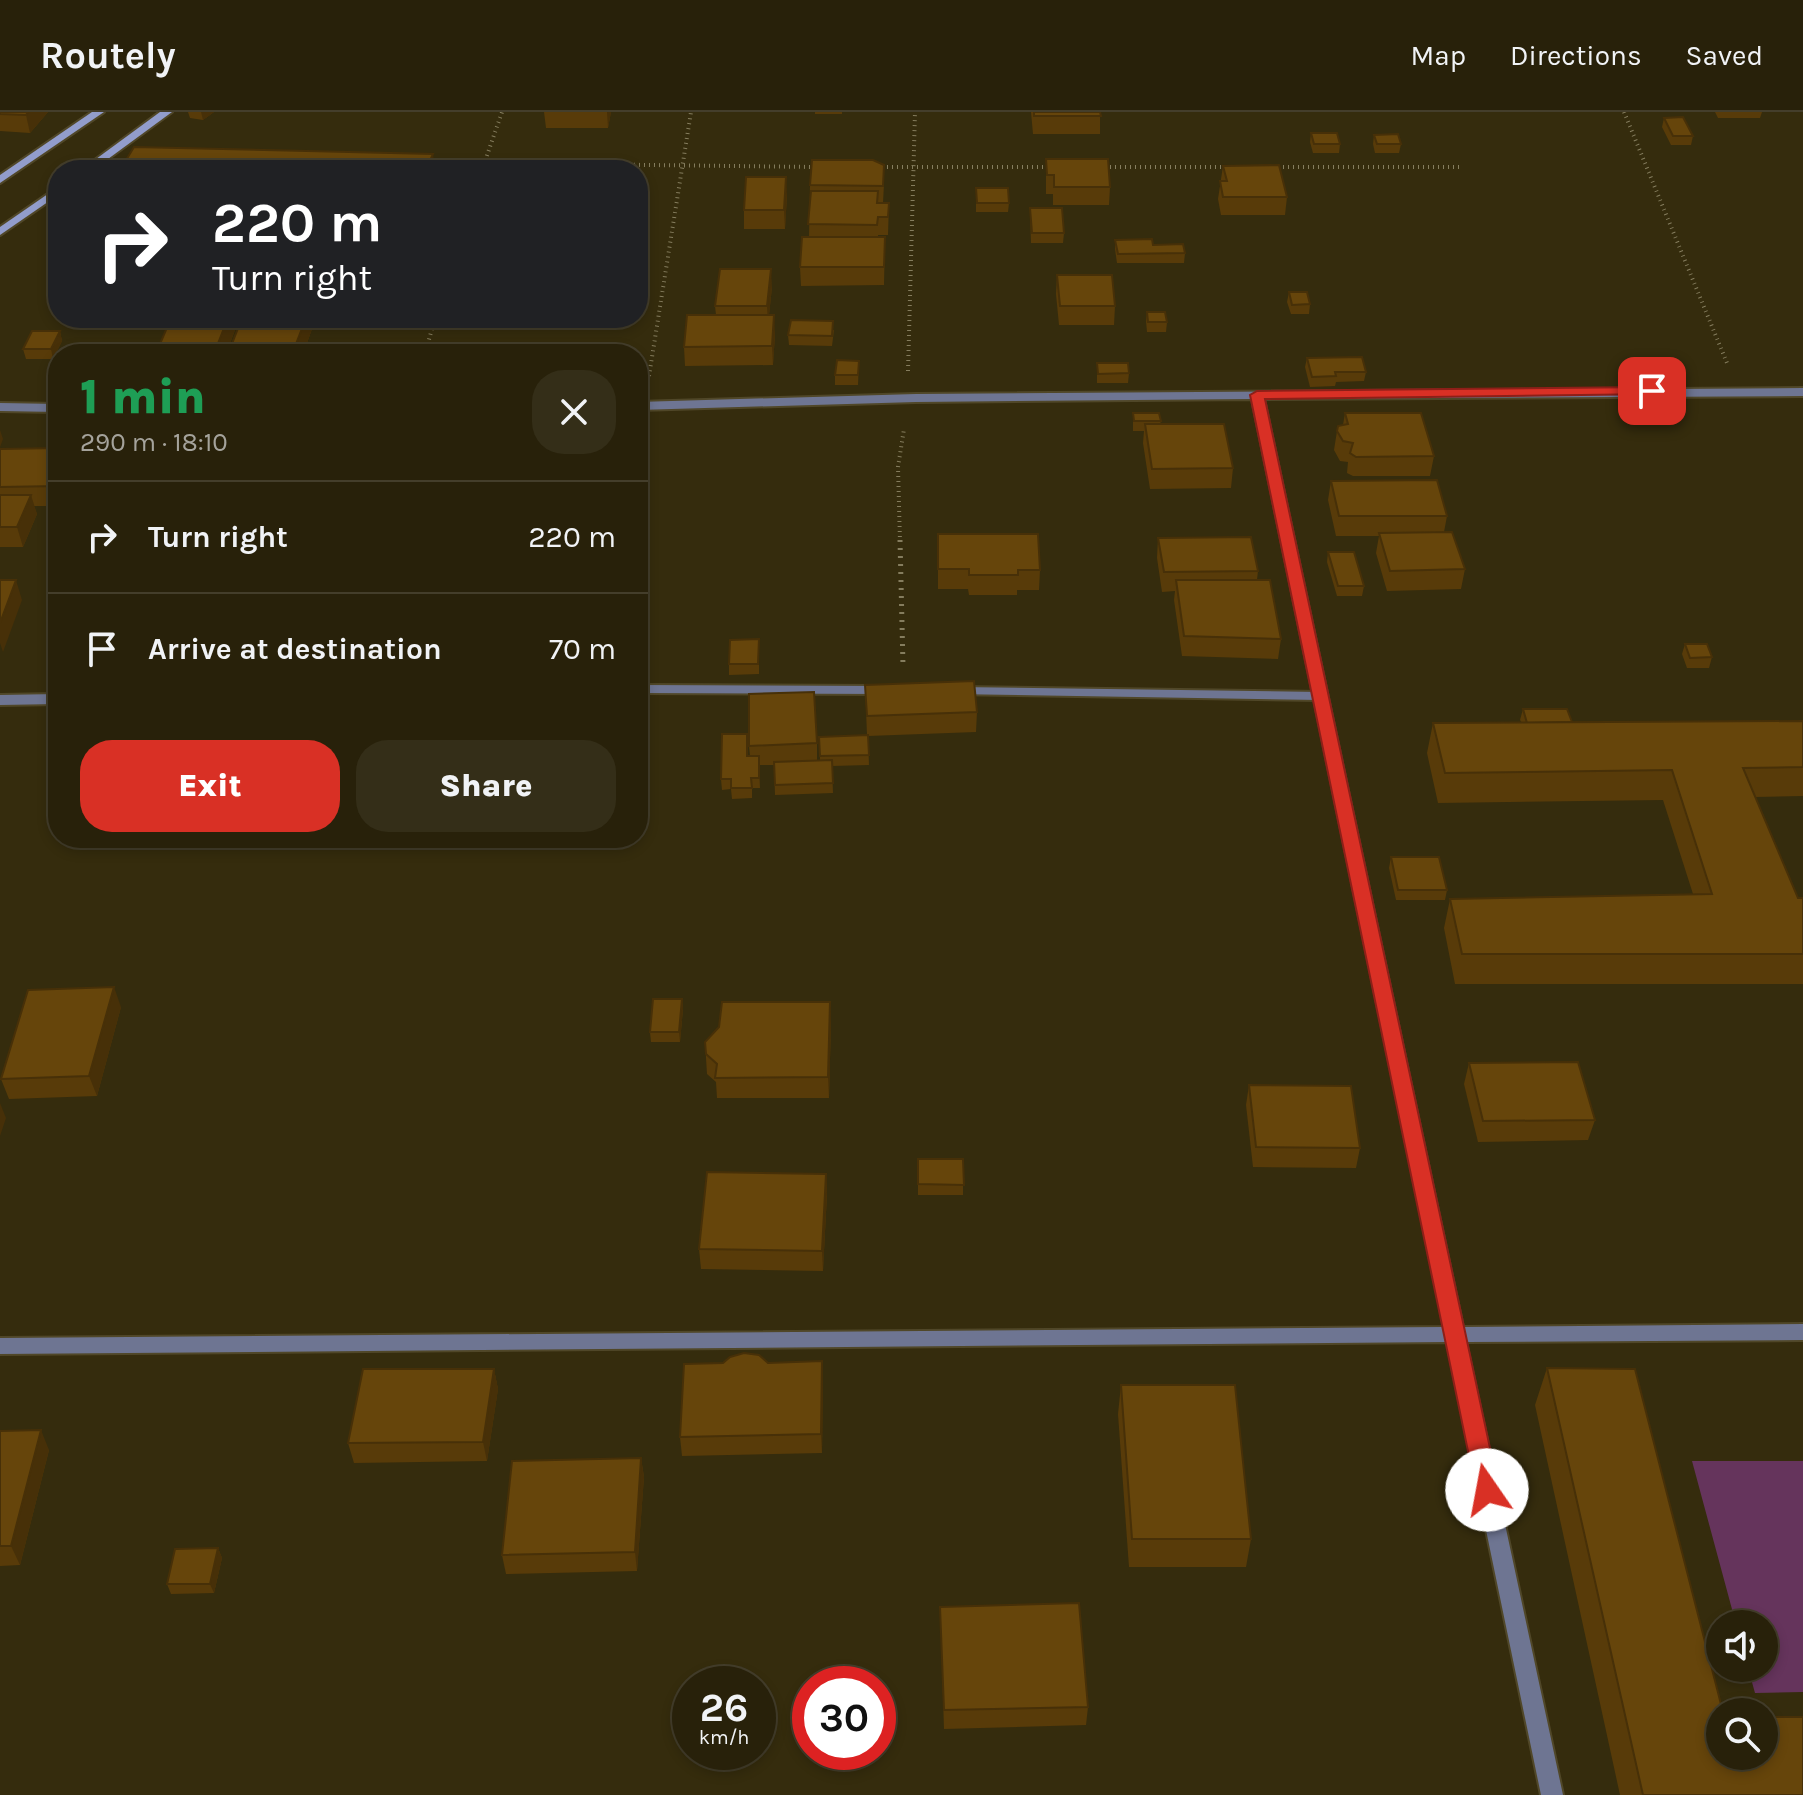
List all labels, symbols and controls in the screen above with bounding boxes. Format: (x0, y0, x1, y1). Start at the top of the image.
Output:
text: Routely (40, 33, 176, 78)
text: Map (1411, 39, 1466, 72)
text: Directions (1510, 39, 1642, 72)
text: Saved (1686, 39, 1763, 72)
text: 220 m (212, 190, 383, 255)
icon: right (80, 192, 184, 296)
text: Turn right (212, 257, 372, 299)
pin (1618, 357, 1686, 425)
text: 1 min (80, 369, 206, 425)
icon: arrive (1630, 369, 1674, 413)
button: close (532, 370, 616, 454)
text: 290 m · 18:10 (80, 427, 228, 458)
icon: right (80, 515, 124, 559)
text: Turn right (148, 519, 288, 555)
text: 220 m (528, 519, 616, 555)
icon: arrive (80, 627, 124, 671)
text: Arrive at destination (148, 631, 442, 667)
text: 70 m (549, 631, 616, 667)
button: Exit (80, 740, 340, 832)
button: Share (356, 740, 616, 832)
position arrow (1445, 1448, 1529, 1532)
map controls (1706, 1610, 1778, 1770)
button: sound (1706, 1610, 1778, 1682)
speed limit sign: 30 (792, 1666, 896, 1770)
text: 26 (700, 1684, 748, 1731)
button: search (1706, 1698, 1778, 1770)
text: km/h (699, 1726, 749, 1749)

